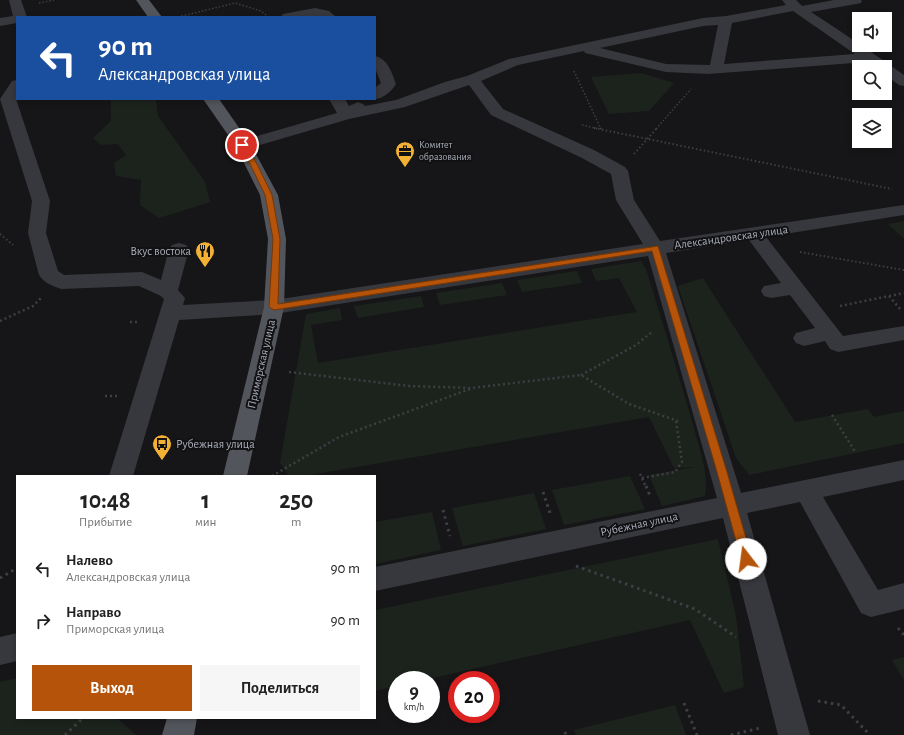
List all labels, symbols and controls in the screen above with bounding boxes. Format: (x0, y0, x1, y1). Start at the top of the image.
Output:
map controls (852, 12, 892, 148)
button: sound (852, 12, 892, 52)
icon: left (32, 32, 84, 84)
text: 90 m (98, 33, 153, 61)
button: search (852, 60, 892, 100)
text: Александровская улица (98, 66, 270, 84)
button: layers (852, 108, 892, 148)
pin (225, 128, 259, 162)
icon: arrive (231, 134, 253, 156)
office icon: Комитет образования (394, 140, 416, 168)
place label: Комитет образования (419, 140, 471, 162)
street label: Александровская улица (673, 223, 789, 252)
restaurant icon: Вкус востока (194, 240, 216, 268)
place label: Вкус востока (130, 245, 192, 258)
street label: Приморская улица (245, 318, 278, 410)
bus stop icon: Рубежная улица (151, 433, 173, 461)
place label: Рубежная улица (176, 438, 255, 451)
text: 10:48 (80, 489, 131, 513)
text: 1 (201, 489, 210, 513)
text: 250 (279, 489, 313, 513)
street label: Рубежная улица (599, 510, 679, 539)
text: Прибытие (79, 516, 132, 529)
text: мин (195, 516, 216, 529)
text: m (291, 516, 301, 529)
position arrow (725, 538, 767, 580)
text: Налево (66, 553, 113, 568)
icon: left (32, 558, 54, 580)
text: 90 m (331, 561, 360, 576)
text: Александровская улица (66, 571, 191, 584)
text: Направо (66, 605, 121, 620)
icon: right (32, 610, 54, 632)
text: 90 m (331, 613, 360, 628)
text: Приморская улица (66, 623, 165, 636)
button: Выход (32, 665, 192, 711)
button: Поделиться (200, 665, 360, 711)
speed limit sign: 20 (448, 671, 500, 723)
text: 9 (409, 682, 419, 702)
text: km/h (404, 702, 424, 712)

